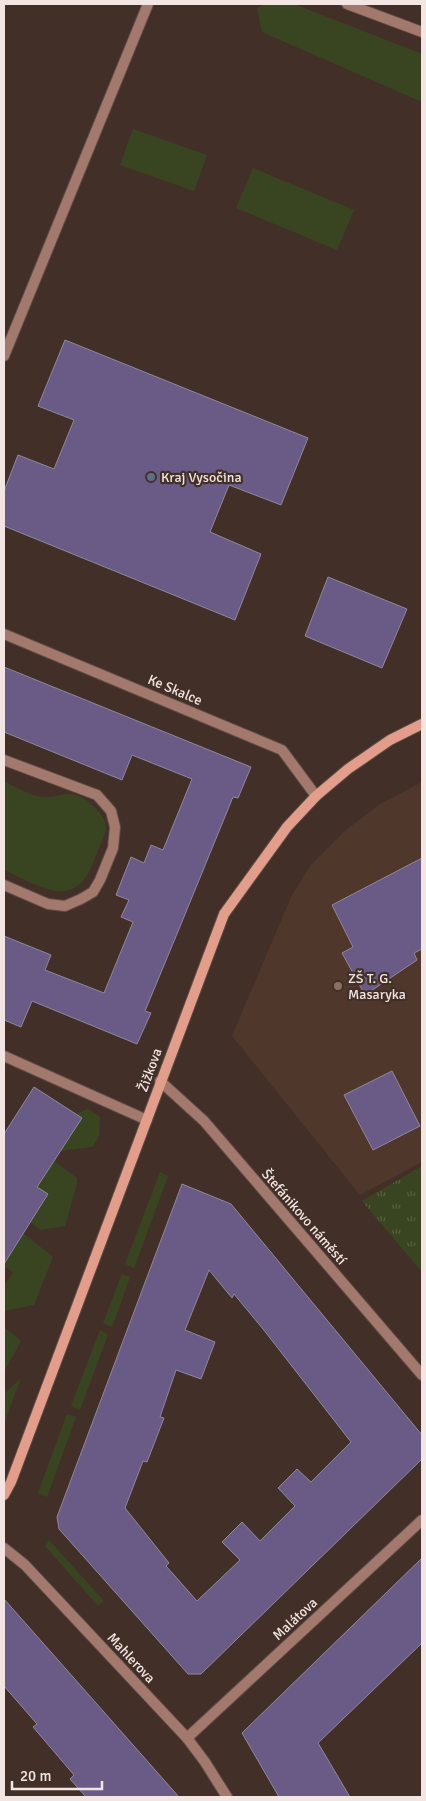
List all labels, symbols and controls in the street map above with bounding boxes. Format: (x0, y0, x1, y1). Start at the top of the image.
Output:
place label: Kraj Vysočina (161, 469, 242, 486)
marker: Kraj Vysočina (145, 471, 157, 483)
street label: Ke Skalce (145, 671, 205, 709)
place label: ZŠ T. G. Masaryka (348, 970, 406, 1003)
marker: ZŠ T. G. Masaryka (332, 980, 344, 992)
street label: Žižkova (134, 1046, 166, 1094)
street label: Štefánikovo náměstí (258, 1166, 350, 1268)
street label: Malátova (269, 1594, 321, 1644)
street label: Mahlerova (103, 1629, 159, 1687)
scale bar (12, 1758, 102, 1790)
text: 20 m (20, 1767, 51, 1785)

